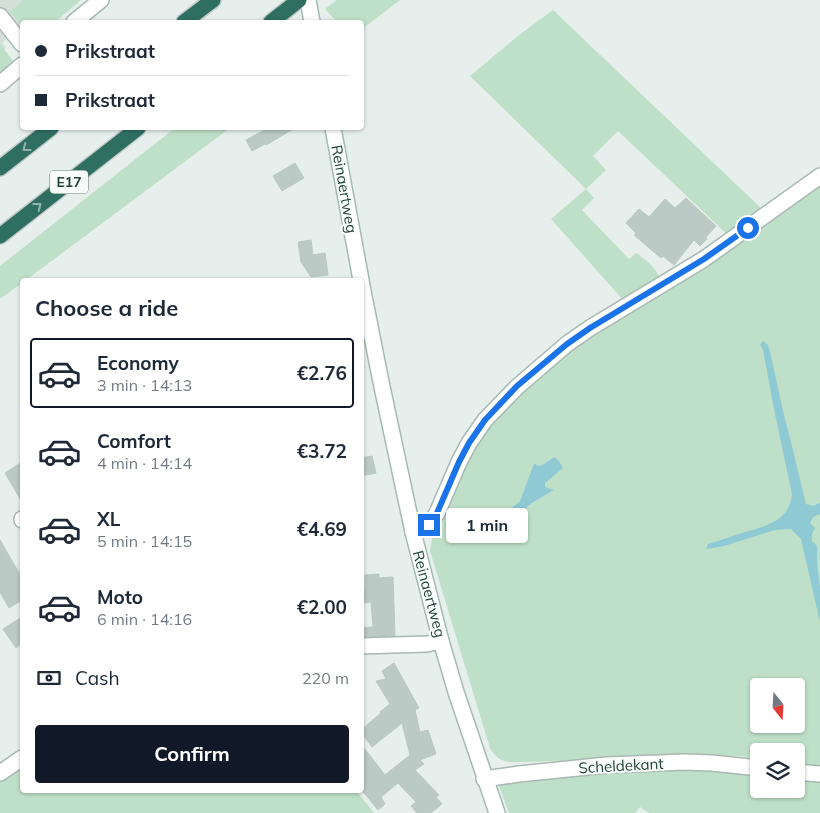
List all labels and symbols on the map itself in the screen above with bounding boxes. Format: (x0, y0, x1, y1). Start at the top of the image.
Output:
one-way arrow (22, 142, 31, 151)
street label: Reinaertweg (327, 143, 362, 234)
road number: E17 (50, 170, 88, 193)
one-way arrow (32, 204, 41, 212)
route start (737, 217, 759, 239)
callout: 1 min (446, 508, 529, 542)
route end (418, 514, 440, 536)
street label: Reinaertweg (409, 548, 450, 639)
north arrow (750, 678, 805, 732)
street label: Scheldekant (578, 754, 664, 777)

